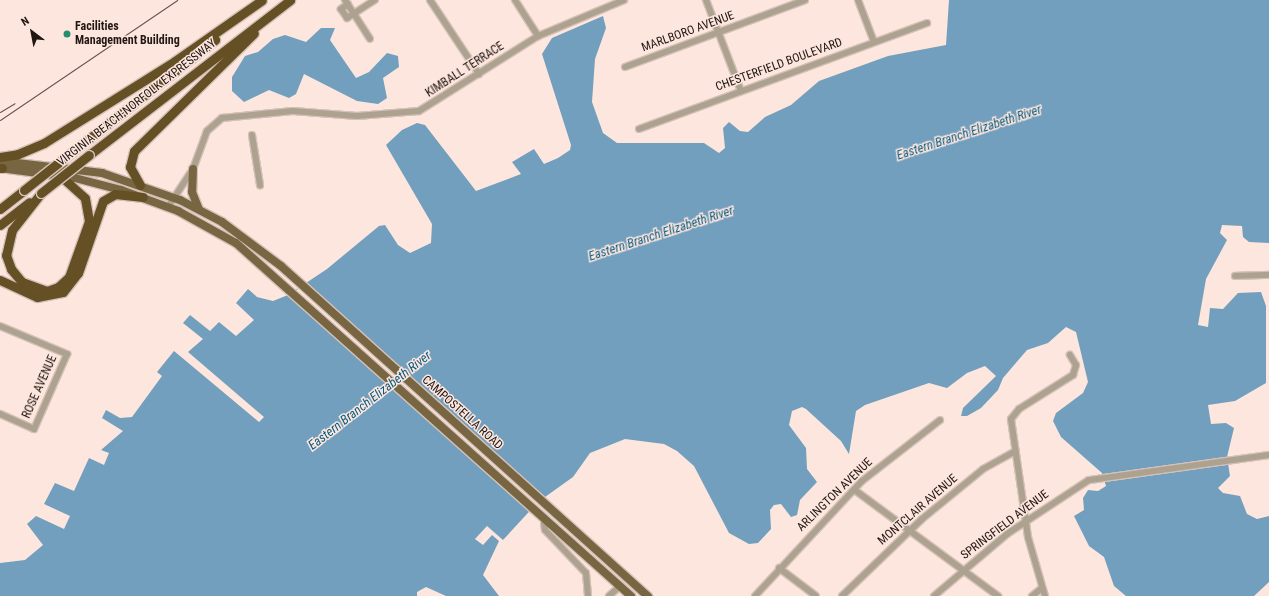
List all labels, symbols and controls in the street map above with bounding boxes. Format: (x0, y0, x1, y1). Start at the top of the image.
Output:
street label: MARLBORO AVENUE (640, 9, 736, 55)
north arrow (12, 12, 52, 52)
text: N (19, 14, 32, 29)
place label: Facilities Management Building (75, 20, 180, 48)
marker: Facilities Management Building (62, 29, 72, 39)
street label: CHESTERFIELD BOULEVARD (714, 35, 844, 95)
street label: VIRGINIA BEACH-NORFOLK EXPRESSWAY (55, 37, 219, 169)
street label: KIMBALL TERRACE (423, 39, 507, 101)
water label: Eastern Branch Elizabeth River (895, 102, 1043, 164)
water label: Eastern Branch Elizabeth River (587, 203, 735, 265)
water label: Eastern Branch Elizabeth River (306, 348, 434, 454)
street label: ROSE AVENUE (20, 353, 60, 421)
street label: CAMPOSTELLA ROAD (419, 373, 505, 453)
street label: ARLINGTON AVENUE (794, 455, 876, 535)
street label: MONTCLAIR AVENUE (875, 472, 961, 548)
street label: SPRINGFIELD AVENUE (958, 487, 1052, 563)

